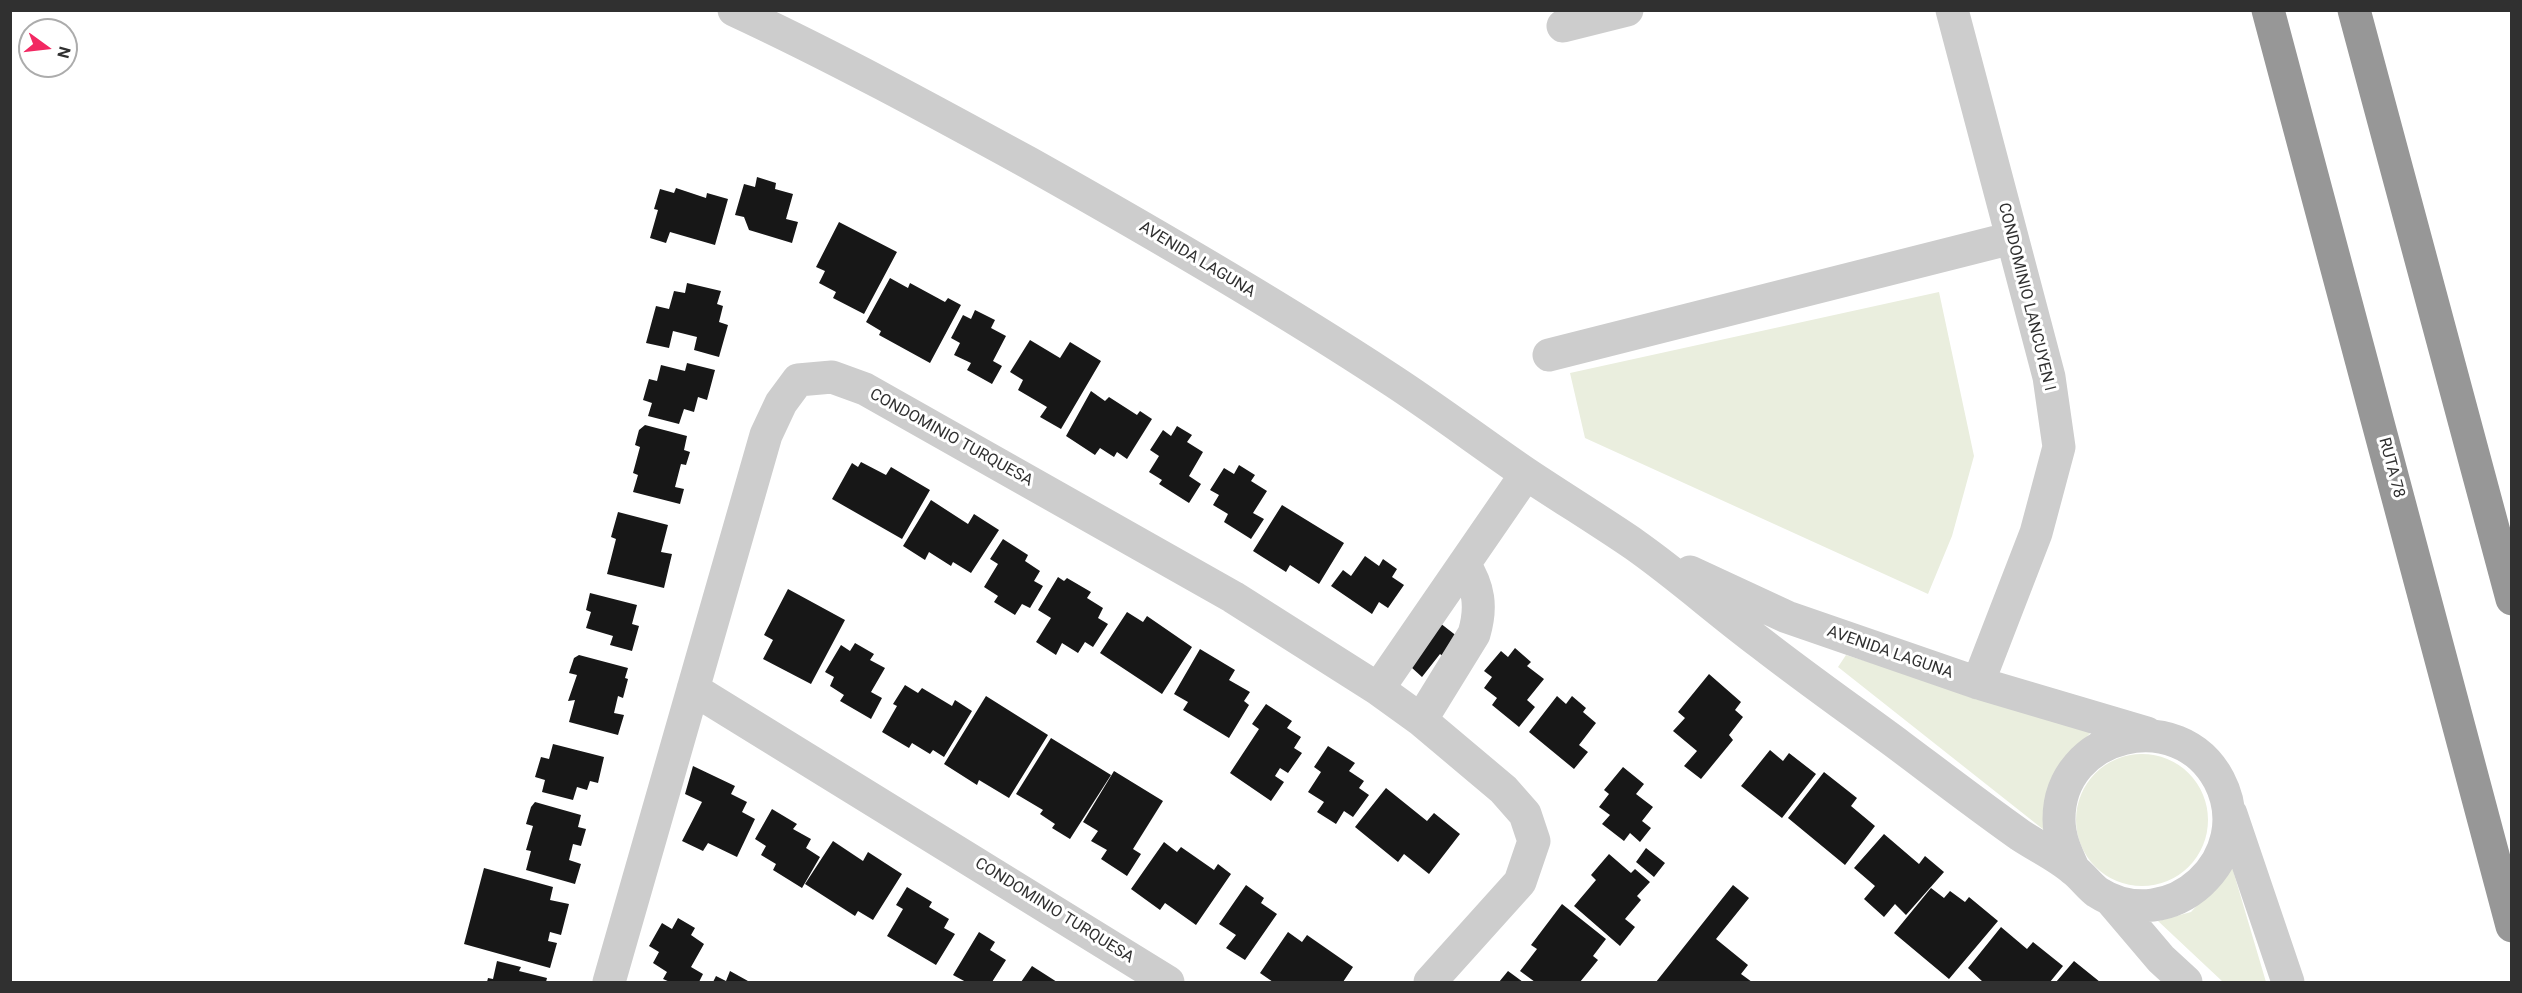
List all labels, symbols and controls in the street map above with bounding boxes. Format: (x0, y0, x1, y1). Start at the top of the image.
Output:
north arrow (18, 18, 78, 78)
text: N (53, 44, 75, 60)
street label: CONDOMINIO LANCUYEN I (1993, 201, 2059, 393)
street label: AVENIDA LAGUNA (1136, 218, 1258, 302)
street label: CONDOMINIO TURQUESA (866, 385, 1036, 491)
street label: RUTA 78 (2374, 436, 2408, 500)
street label: AVENIDA LAGUNA (1825, 622, 1955, 684)
street label: CONDOMINIO TURQUESA (971, 854, 1137, 968)

